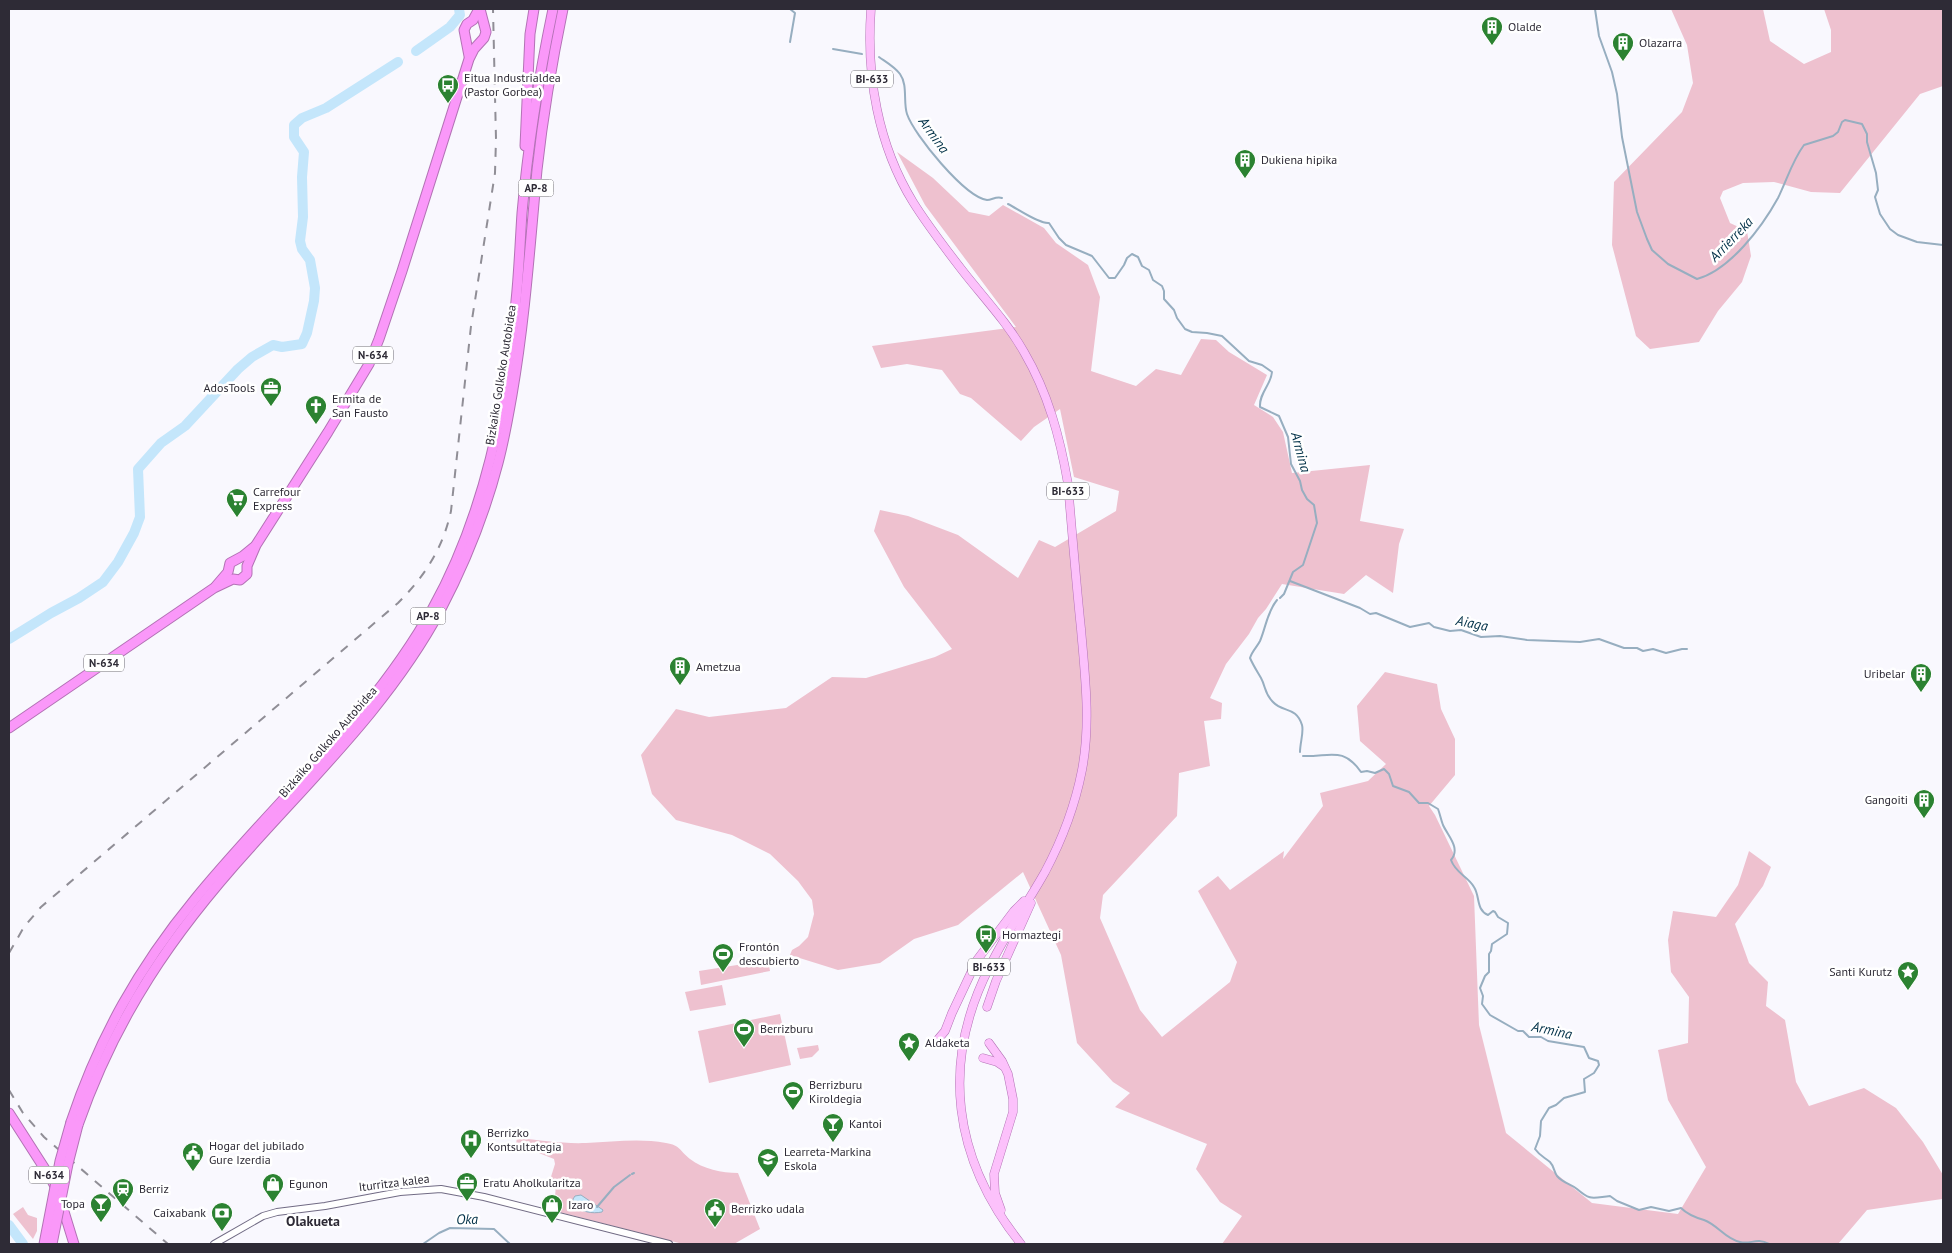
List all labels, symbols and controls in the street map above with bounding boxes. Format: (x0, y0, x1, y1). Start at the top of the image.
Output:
building icon: Olalde (1480, 15, 1504, 46)
place label: Olalde (1508, 19, 1542, 34)
building icon: Olazarra (1611, 31, 1635, 62)
place label: Olazarra (1639, 35, 1682, 50)
place label: Eitua Industrialdea (Pastor Gorbea) (464, 70, 561, 99)
road number: BI-633 (851, 70, 893, 88)
bus stop icon: Eitua Industrialdea (Pastor Gorbea) (436, 73, 460, 104)
water label: Armina (914, 112, 953, 157)
building icon: Dukiena hipika (1233, 148, 1257, 179)
place label: Dukiena hipika (1261, 152, 1337, 167)
road number: AP-8 (518, 180, 554, 197)
water label: Arrierreka (1705, 213, 1757, 266)
street label: Bizkaiko Golkoko Autobidea (482, 304, 519, 446)
road number: N-634 (353, 346, 393, 364)
office icon: AdosTools (259, 376, 283, 407)
place label: AdosTools (203, 380, 255, 395)
place label: Ermita de San Fausto (332, 391, 388, 420)
church icon: Ermita de San Fausto (304, 394, 328, 425)
water label: Armina (1287, 429, 1315, 474)
road number: BI-633 (1047, 482, 1089, 500)
place label: Carrefour Express (253, 484, 301, 513)
supermarket icon: Carrefour Express (225, 487, 249, 518)
road number: AP-8 (410, 608, 446, 624)
water label: Aiaga (1454, 611, 1490, 635)
road number: N-634 (84, 654, 124, 671)
building icon: Ametzua (668, 655, 692, 686)
place label: Ametzua (696, 659, 741, 674)
building icon: Uribelar (1909, 662, 1933, 693)
place label: Uribelar (1864, 666, 1905, 681)
street label: Bizkaiko Golkoko Autobidea (275, 683, 380, 800)
building icon: Gangoiti (1912, 788, 1936, 819)
place label: Gangoiti (1865, 792, 1908, 807)
bus stop icon: Hormaztegi (974, 923, 998, 954)
place label: Hormaztegi (1002, 927, 1061, 942)
place label: Frontón descubierto (739, 939, 799, 968)
sports icon: Frontón descubierto (711, 942, 735, 973)
road number: BI-633 (968, 959, 1010, 976)
place icon: Santi Kurutz (1896, 960, 1920, 991)
place label: Santi Kurutz (1829, 964, 1892, 979)
sports icon: Berrizburu (732, 1017, 756, 1048)
water label: Armina (1529, 1017, 1574, 1043)
place label: Berrizburu (760, 1021, 813, 1036)
place icon: Aldaketa (897, 1031, 921, 1062)
place label: Aldaketa (925, 1035, 970, 1050)
place label: Berrizburu Kiroldegia (809, 1077, 862, 1106)
sports icon: Berrizburu Kiroldegia (781, 1080, 805, 1111)
bar icon: Kantoi (821, 1112, 845, 1143)
place label: Kantoi (849, 1116, 882, 1131)
place label: Berrizko Kontsultategia (487, 1125, 561, 1154)
hospital icon: Berrizko Kontsultategia (459, 1128, 483, 1159)
place label: Hogar del jubilado Gure Izerdia (209, 1138, 304, 1167)
public building icon: Hogar del jubilado Gure Izerdia (181, 1141, 205, 1172)
place label: Learreta-Markina Eskola (784, 1144, 871, 1173)
school or university icon: Learreta-Markina Eskola (756, 1147, 780, 1178)
road number: N-634 (29, 1166, 69, 1184)
street label: Iturritza kalea (358, 1171, 430, 1194)
office icon: Eratu Aholkularitza (455, 1171, 479, 1202)
shop icon: Egunon (261, 1172, 285, 1203)
place label: Eratu Aholkularitza (483, 1175, 581, 1190)
place label: Egunon (289, 1176, 328, 1191)
station icon: Berriz (111, 1177, 135, 1208)
place label: Berriz (139, 1181, 169, 1196)
bar icon: Topa (89, 1192, 113, 1223)
shop icon: Izaro (540, 1193, 564, 1224)
place label: Topa (61, 1196, 85, 1211)
place label: Izaro (568, 1197, 593, 1212)
public building icon: Berrizko udala (703, 1197, 727, 1228)
bank icon: Caixabank (210, 1201, 234, 1232)
place label: Berrizko udala (731, 1201, 804, 1216)
place label: Caixabank (153, 1205, 206, 1220)
water label: Oka (456, 1210, 478, 1228)
district label: Olakueta (286, 1212, 340, 1230)

